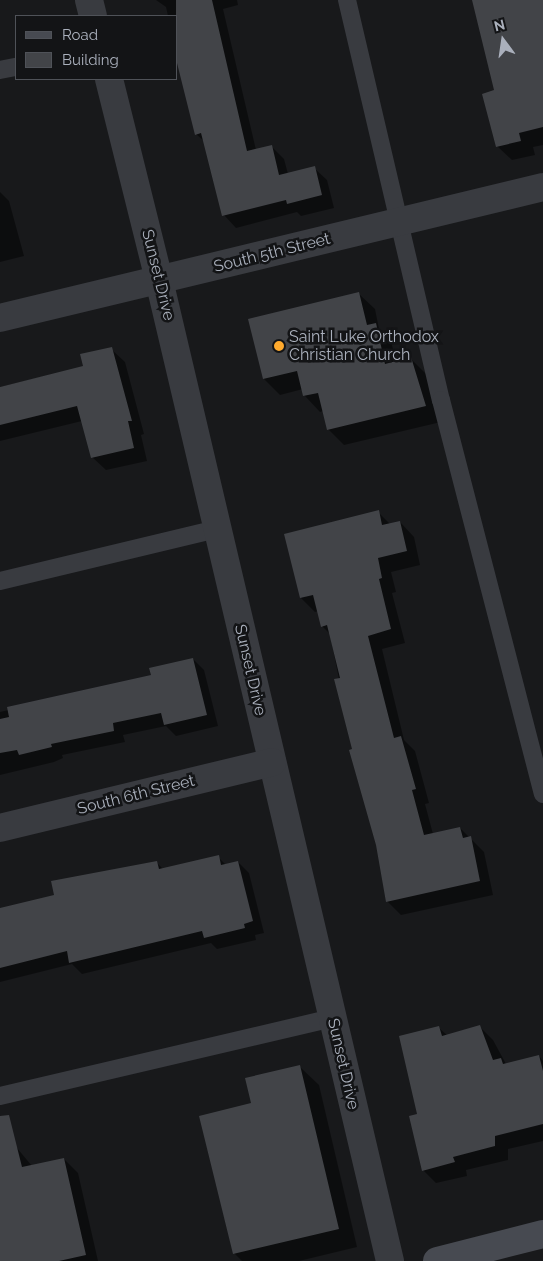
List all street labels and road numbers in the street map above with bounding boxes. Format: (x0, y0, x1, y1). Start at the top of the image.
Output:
street label: Sunset Drive (137, 227, 179, 323)
street label: South 5th Street (212, 229, 332, 277)
street label: Sunset Drive (230, 622, 270, 718)
street label: South 6th Street (75, 771, 197, 819)
street label: Sunset Drive (323, 1016, 363, 1112)

